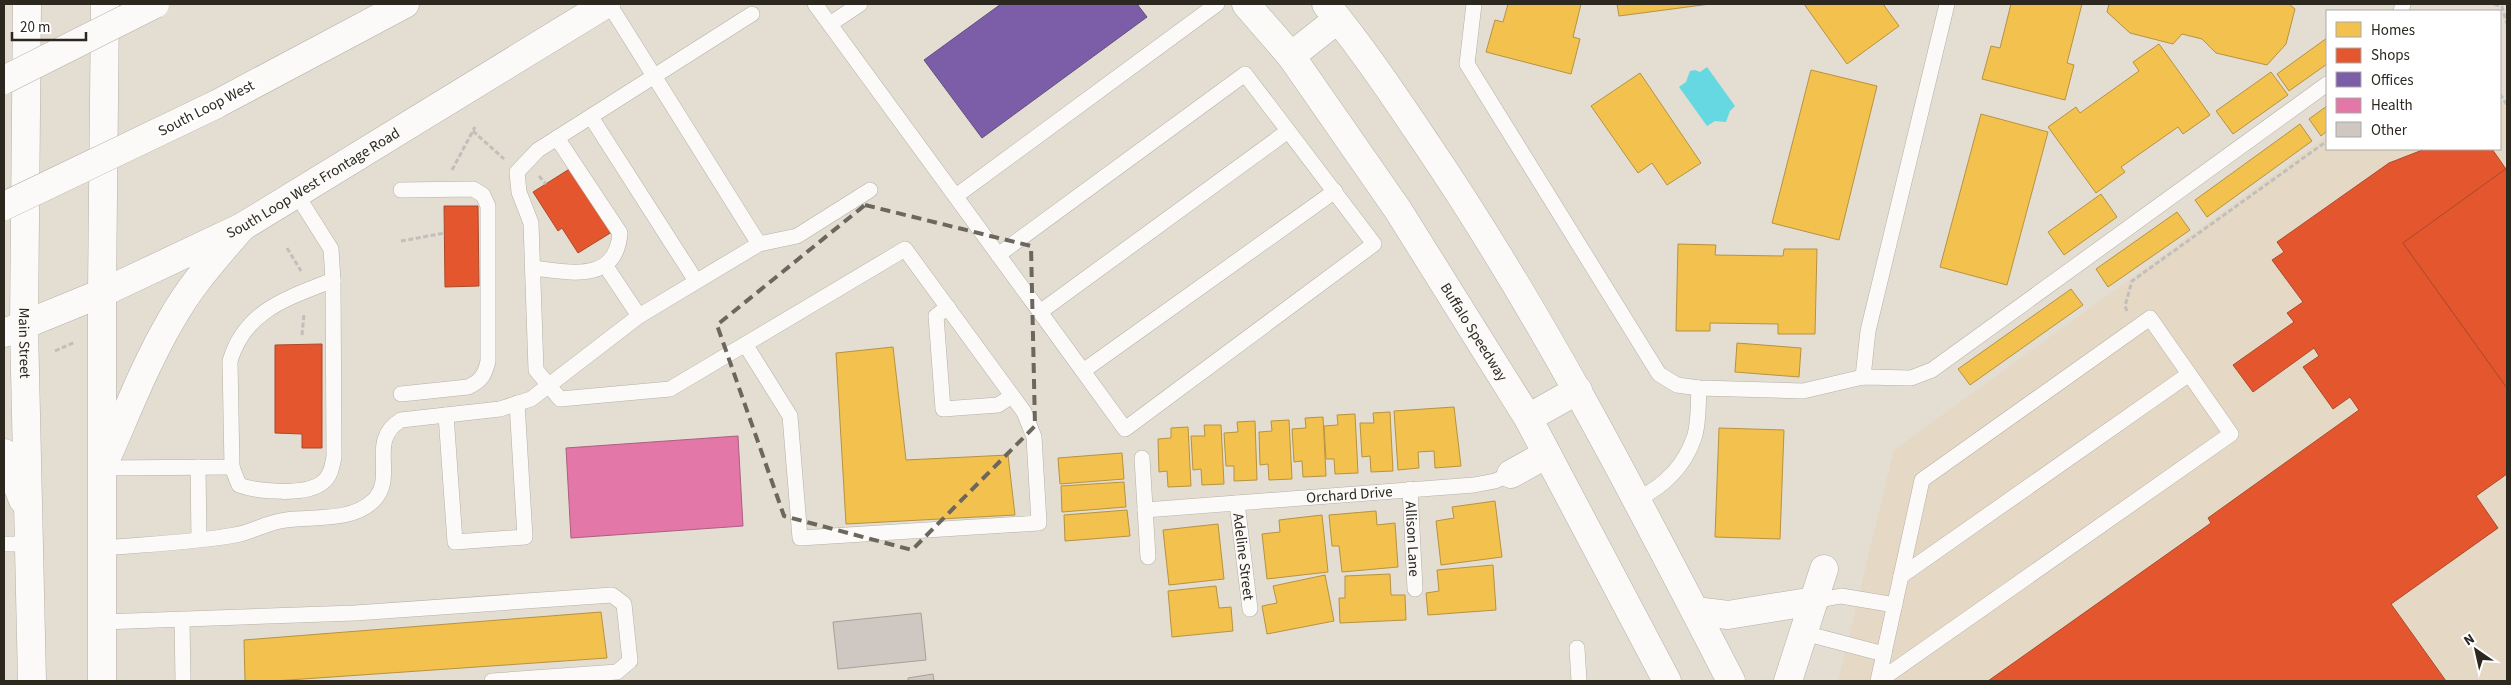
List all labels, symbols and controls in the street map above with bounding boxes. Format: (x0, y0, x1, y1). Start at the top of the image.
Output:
scale bar (12, 10, 86, 42)
legend (2326, 10, 2501, 150)
text: 20 m (20, 17, 50, 38)
text: Homes (2371, 20, 2415, 41)
text: Shops (2371, 45, 2410, 66)
text: Offices (2371, 70, 2414, 91)
street label: South Loop West (154, 75, 258, 142)
text: Health (2371, 95, 2413, 116)
text: Other (2371, 120, 2408, 141)
street label: South Loop West Frontage Road (223, 123, 404, 244)
street label: Buffalo Speedway (1435, 279, 1513, 385)
street label: Main Street (13, 307, 35, 379)
street label: Orchard Drive (1305, 481, 1393, 509)
street label: Allison Lane (1400, 501, 1424, 577)
street label: Adeline Street (1227, 512, 1259, 602)
north arrow (2451, 625, 2501, 675)
text: N (2460, 629, 2479, 651)

